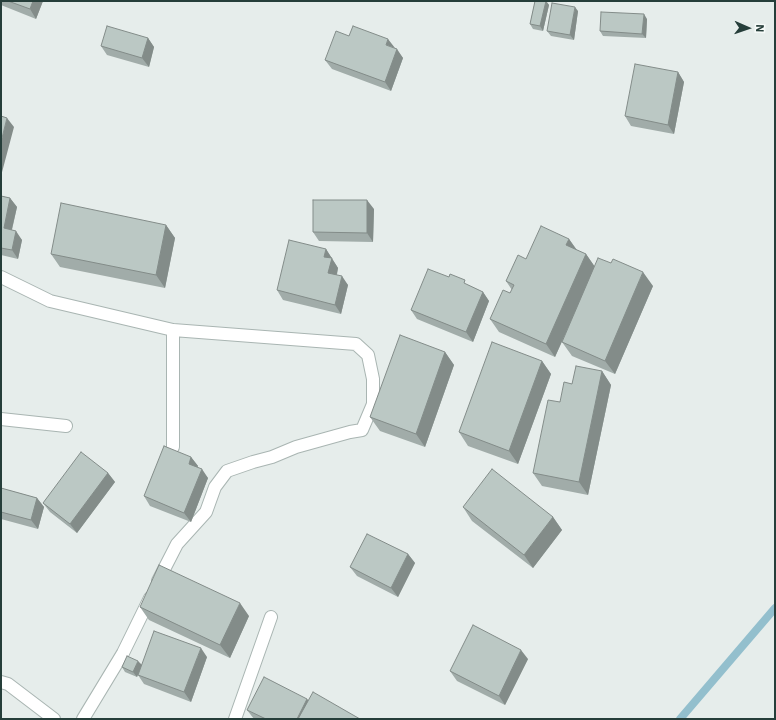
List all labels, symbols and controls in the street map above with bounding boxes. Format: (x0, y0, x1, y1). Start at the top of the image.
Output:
north arrow (728, 8, 768, 48)
text: N (753, 24, 767, 33)

